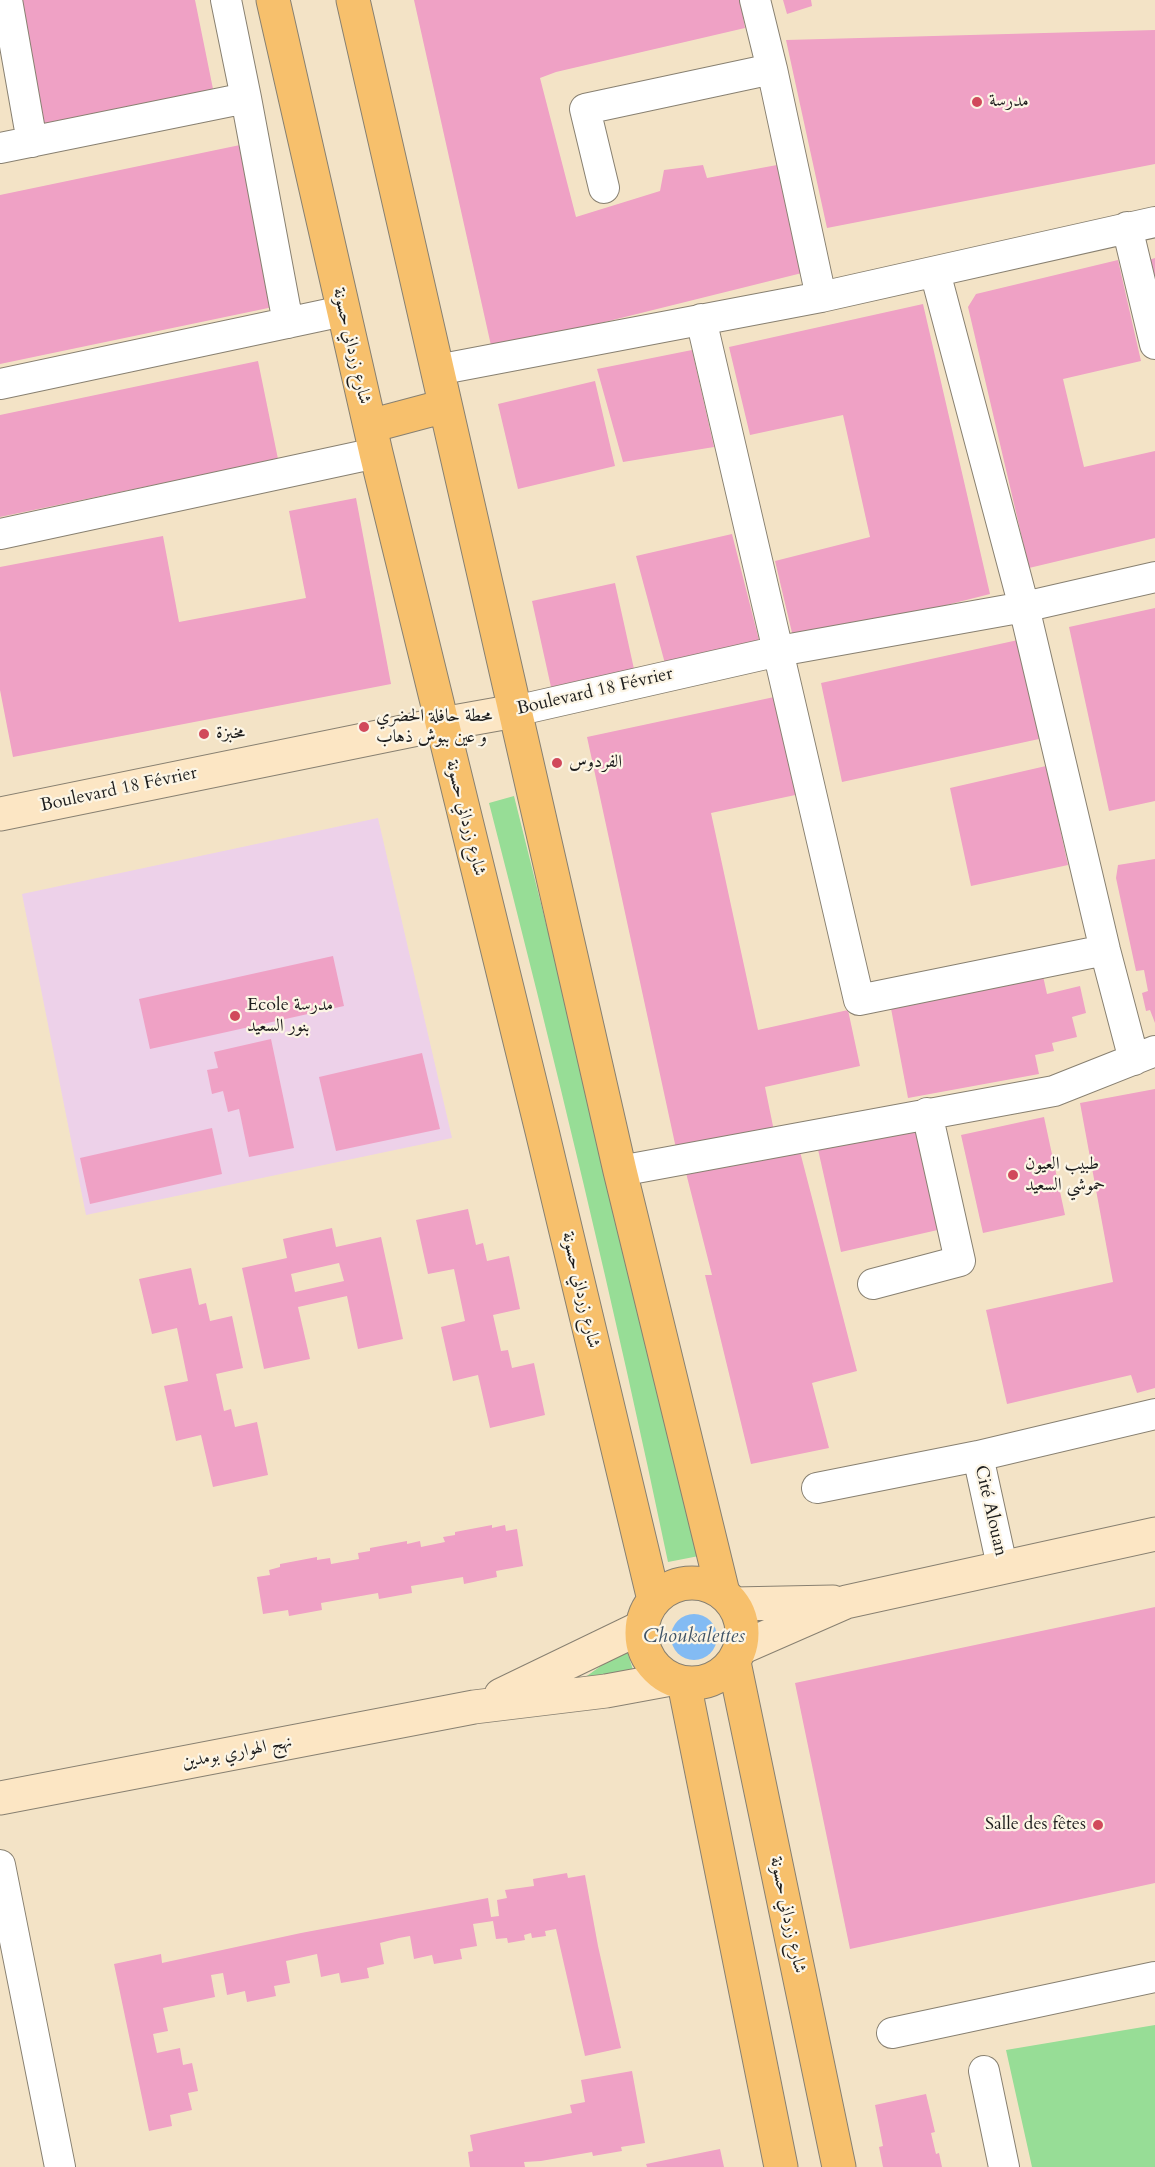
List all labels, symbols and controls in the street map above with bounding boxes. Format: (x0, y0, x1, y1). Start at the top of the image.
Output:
place label: مدرسة (989, 91, 1029, 113)
marker: مدرسة (970, 95, 984, 109)
street label: شارع زرداني حسونة (327, 286, 375, 406)
street label: Boulevard 18 Février (515, 664, 675, 720)
place label: محطة حافلة الحضري و عين ببوش ذهاب (376, 706, 492, 748)
marker: محطة حافلة الحضري و عين ببوش ذهاب (357, 720, 371, 734)
place label: مخبزة (216, 723, 245, 745)
marker: مخبزة (197, 727, 211, 741)
place label: الفردوس (569, 752, 622, 774)
marker: الفردوس (550, 756, 564, 770)
street label: شارع زرداني حسونة (440, 758, 490, 878)
street label: Boulevard 18 Février (39, 763, 199, 817)
place label: Ecole مدرسة بنور السعيد (247, 995, 333, 1038)
marker: Ecole مدرسة بنور السعيد (228, 1009, 242, 1023)
place label: طبيب العيون حموشي السعيد (1025, 1154, 1105, 1196)
marker: طبيب العيون حموشي السعيد (1006, 1168, 1020, 1182)
street label: شارع زرداني حسونة (556, 1230, 604, 1350)
street label: Cité Alouan (969, 1463, 1011, 1559)
water label: Choukalettes (643, 1625, 745, 1649)
street label: نهج الهواري بومدين (180, 1732, 294, 1774)
place label: Salle des fêtes (985, 1814, 1086, 1836)
marker: Salle des fêtes (1091, 1818, 1105, 1832)
street label: شارع زرداني حسونة (764, 1855, 810, 1975)

